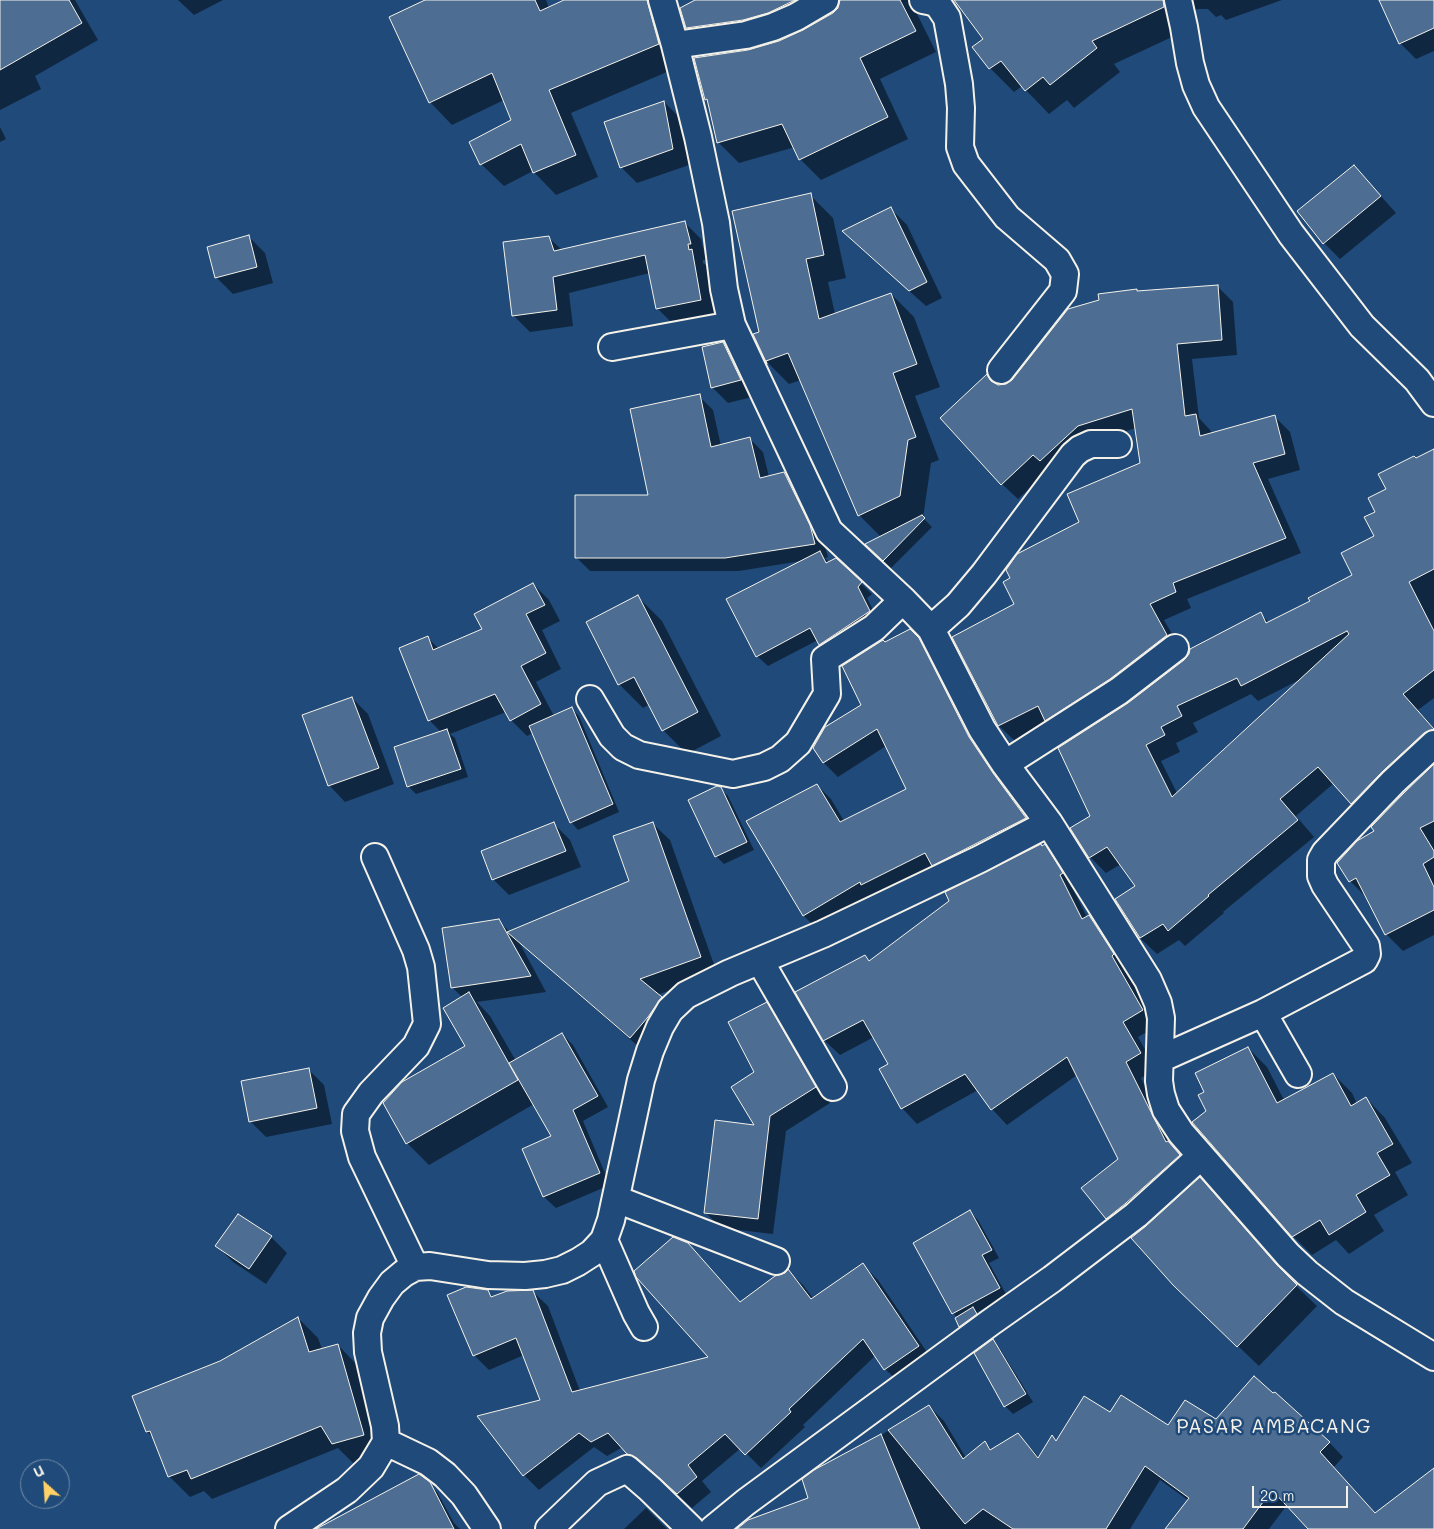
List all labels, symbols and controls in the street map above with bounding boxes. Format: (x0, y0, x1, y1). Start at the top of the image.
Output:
district label: PASAR AMBACANG (1175, 1415, 1373, 1439)
north arrow (20, 1459, 70, 1509)
text: U (30, 1460, 47, 1482)
scale bar (1254, 1476, 1350, 1508)
text: 20 m (1260, 1485, 1294, 1505)

